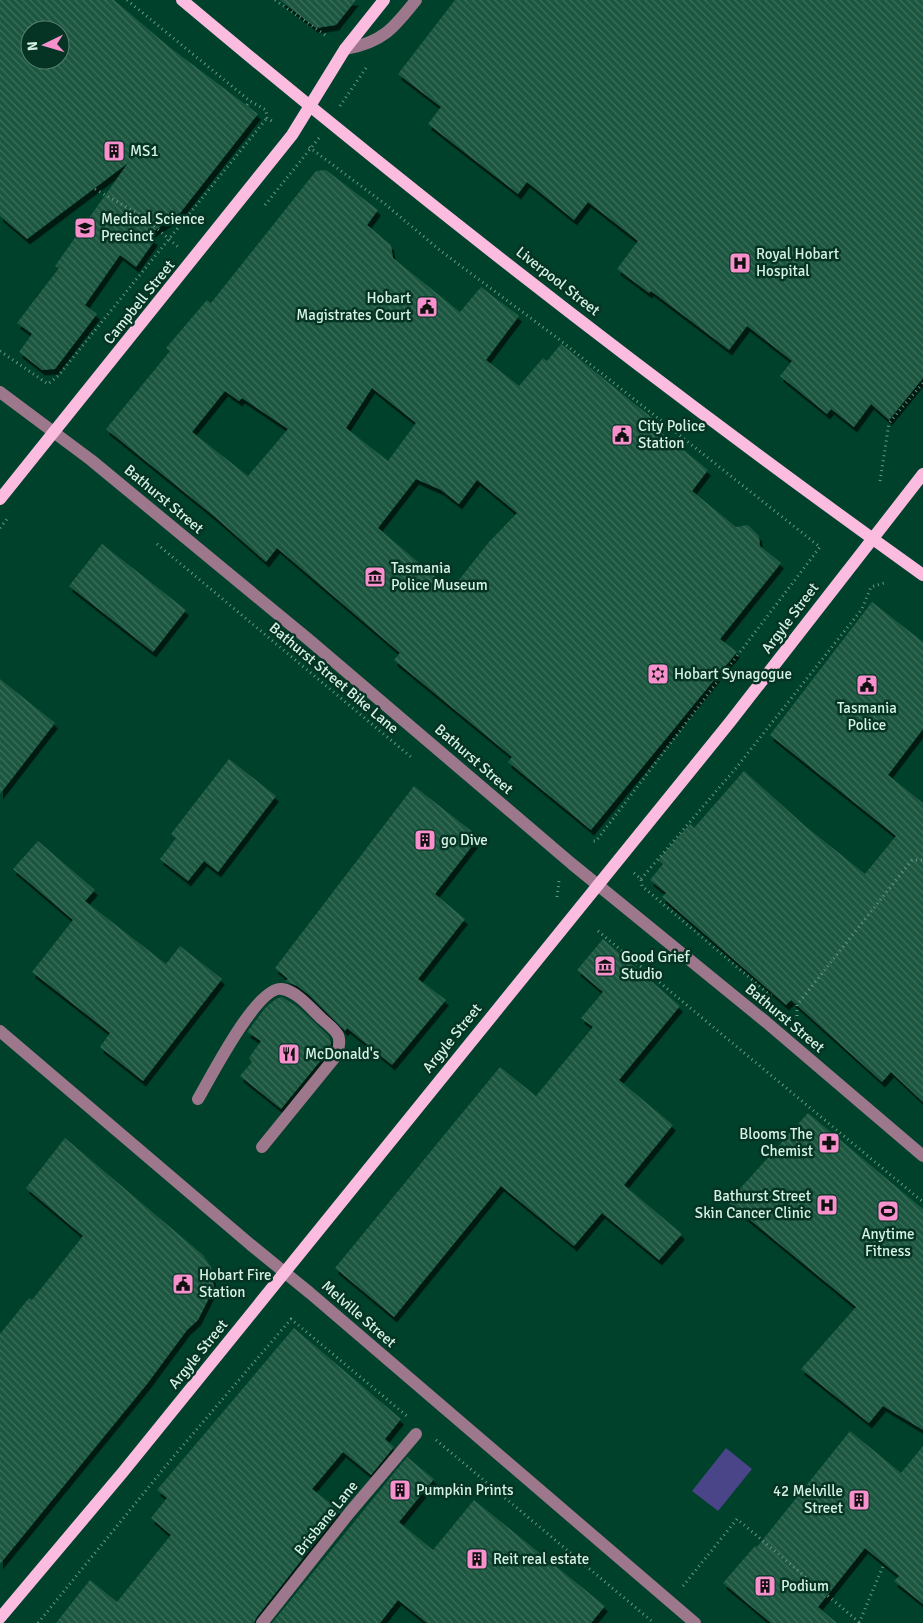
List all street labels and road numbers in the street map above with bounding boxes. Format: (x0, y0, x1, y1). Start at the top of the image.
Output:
street label: Liverpool Street (512, 243, 604, 319)
street label: Campbell Street (100, 256, 178, 348)
street label: Bathurst Street (121, 461, 207, 537)
street label: Argyle Street (758, 579, 822, 657)
street label: Bathurst Street Bike Lane (266, 619, 402, 737)
street label: Bathurst Street (431, 720, 517, 798)
street label: Bathurst Street (742, 980, 828, 1056)
street label: Argyle Street (419, 1000, 485, 1076)
street label: Melville Street (318, 1277, 400, 1351)
street label: Argyle Street (165, 1316, 231, 1392)
street label: Brisbane Lane (290, 1477, 362, 1559)

